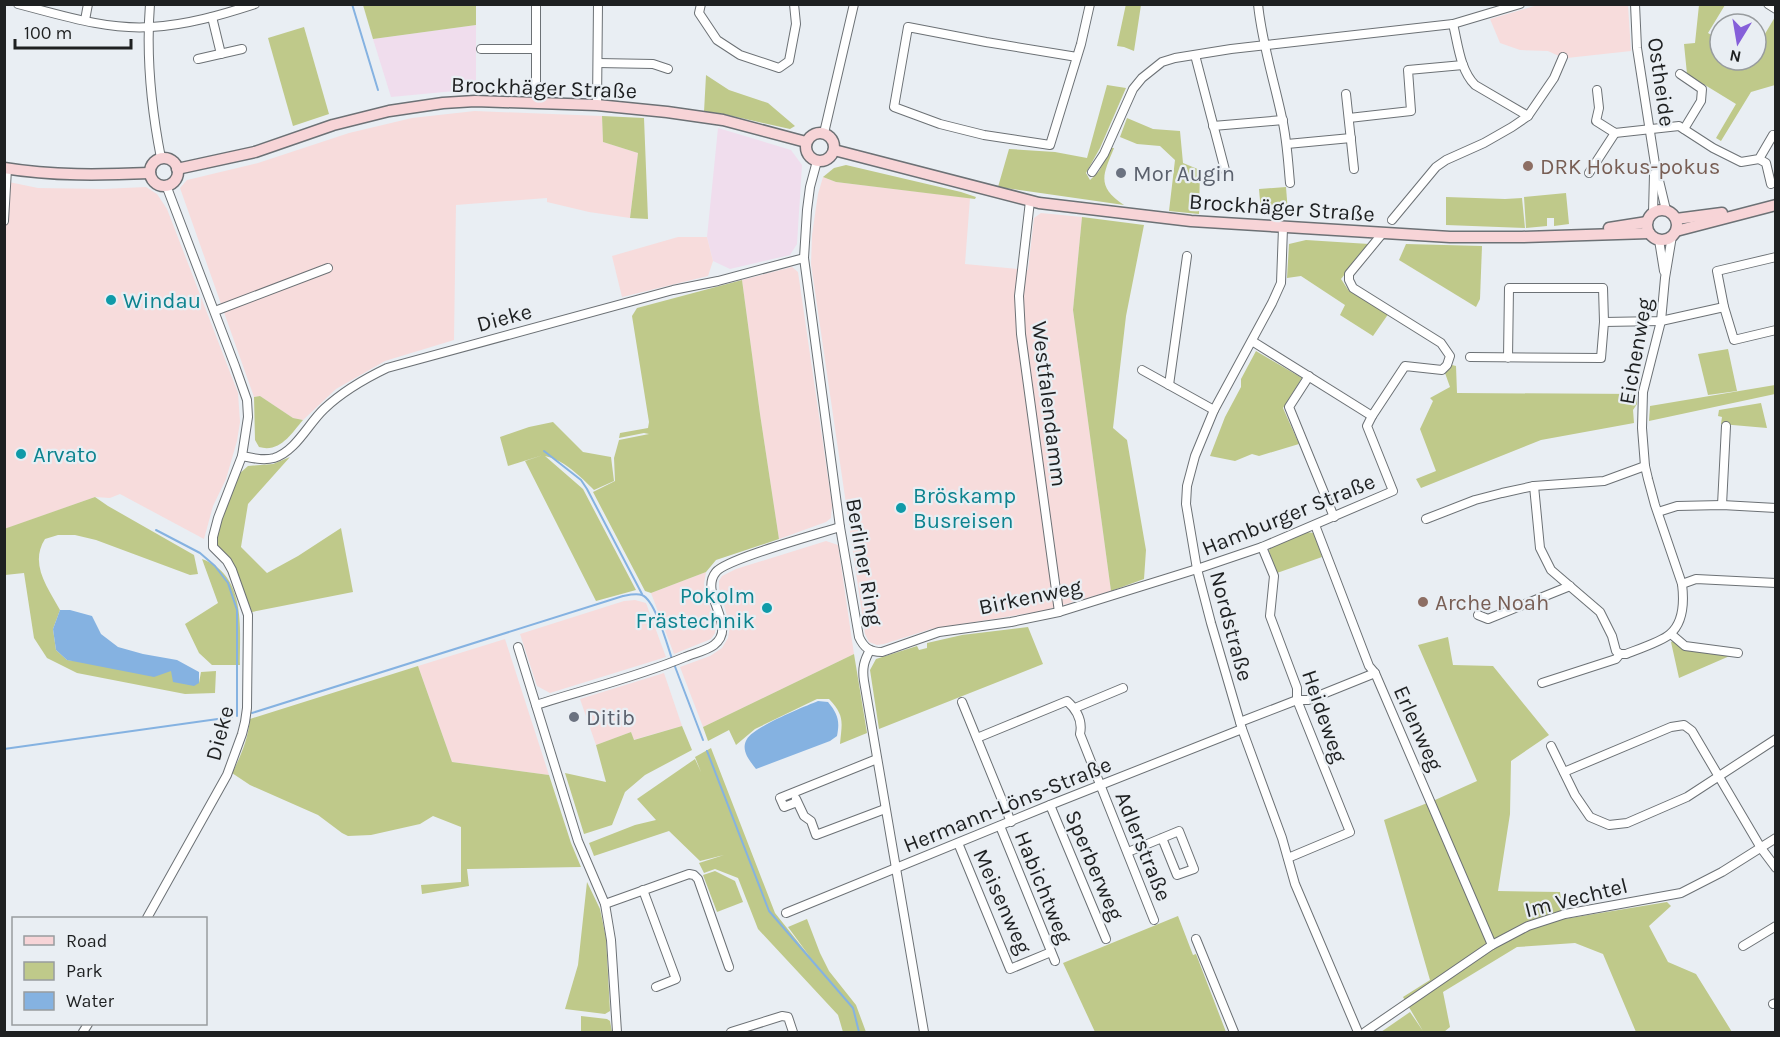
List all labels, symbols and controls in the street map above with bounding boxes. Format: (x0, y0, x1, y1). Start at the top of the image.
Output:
scale bar (15, 12, 130, 50)
north arrow (1708, 12, 1768, 72)
text: 100 m (24, 22, 72, 44)
street label: Ostheide (1642, 36, 1680, 128)
text: N (1728, 46, 1743, 67)
street label: Brockhäger Straße (451, 72, 637, 104)
place label: DRK Hokus-pokus (1540, 154, 1720, 180)
marker: DRK Hokus-pokus (1521, 159, 1535, 173)
place label: Mor Augin (1133, 161, 1235, 187)
marker: Mor Augin (1114, 166, 1128, 180)
street label: Brockhäger Straße (1188, 189, 1376, 227)
place label: Windau (123, 288, 201, 314)
marker: Windau (104, 293, 118, 307)
street label: Eichenweg (1614, 295, 1658, 407)
street label: Dieke (474, 298, 535, 338)
street label: Westfalendamm (1026, 320, 1072, 488)
place label: Arvato (33, 442, 97, 468)
marker: Arvato (14, 447, 28, 461)
street label: Hamburger Straße (1198, 468, 1379, 562)
place label: Bröskamp Busreisen (913, 483, 1016, 534)
street label: Berliner Ring (840, 496, 888, 629)
marker: Bröskamp Busreisen (894, 501, 908, 515)
street label: Nordstraße (1204, 568, 1258, 684)
street label: Birkenweg (976, 573, 1085, 621)
place label: Pokolm Frästechnik (635, 583, 755, 634)
place label: Arche Noah (1435, 590, 1549, 616)
marker: Arche Noah (1416, 595, 1430, 609)
marker: Pokolm Frästechnik (760, 601, 774, 615)
street label: Heideweg (1296, 666, 1352, 767)
street label: Erlenweg (1388, 682, 1449, 776)
street label: Dieke (200, 703, 240, 764)
place label: Ditib (586, 705, 635, 731)
marker: Ditib (567, 710, 581, 724)
street label: Hermann-Löns-Straße (900, 751, 1115, 859)
street label: Adlerstraße (1109, 788, 1177, 905)
street label: Sperberweg (1059, 806, 1129, 925)
street label: Habichtweg (1009, 827, 1078, 948)
street label: Meisenweg (967, 845, 1037, 959)
street label: Im Vechtel (1522, 873, 1630, 923)
legend (12, 917, 207, 1025)
text: Road (66, 930, 107, 952)
text: Park (66, 960, 103, 982)
text: Water (66, 990, 114, 1012)

